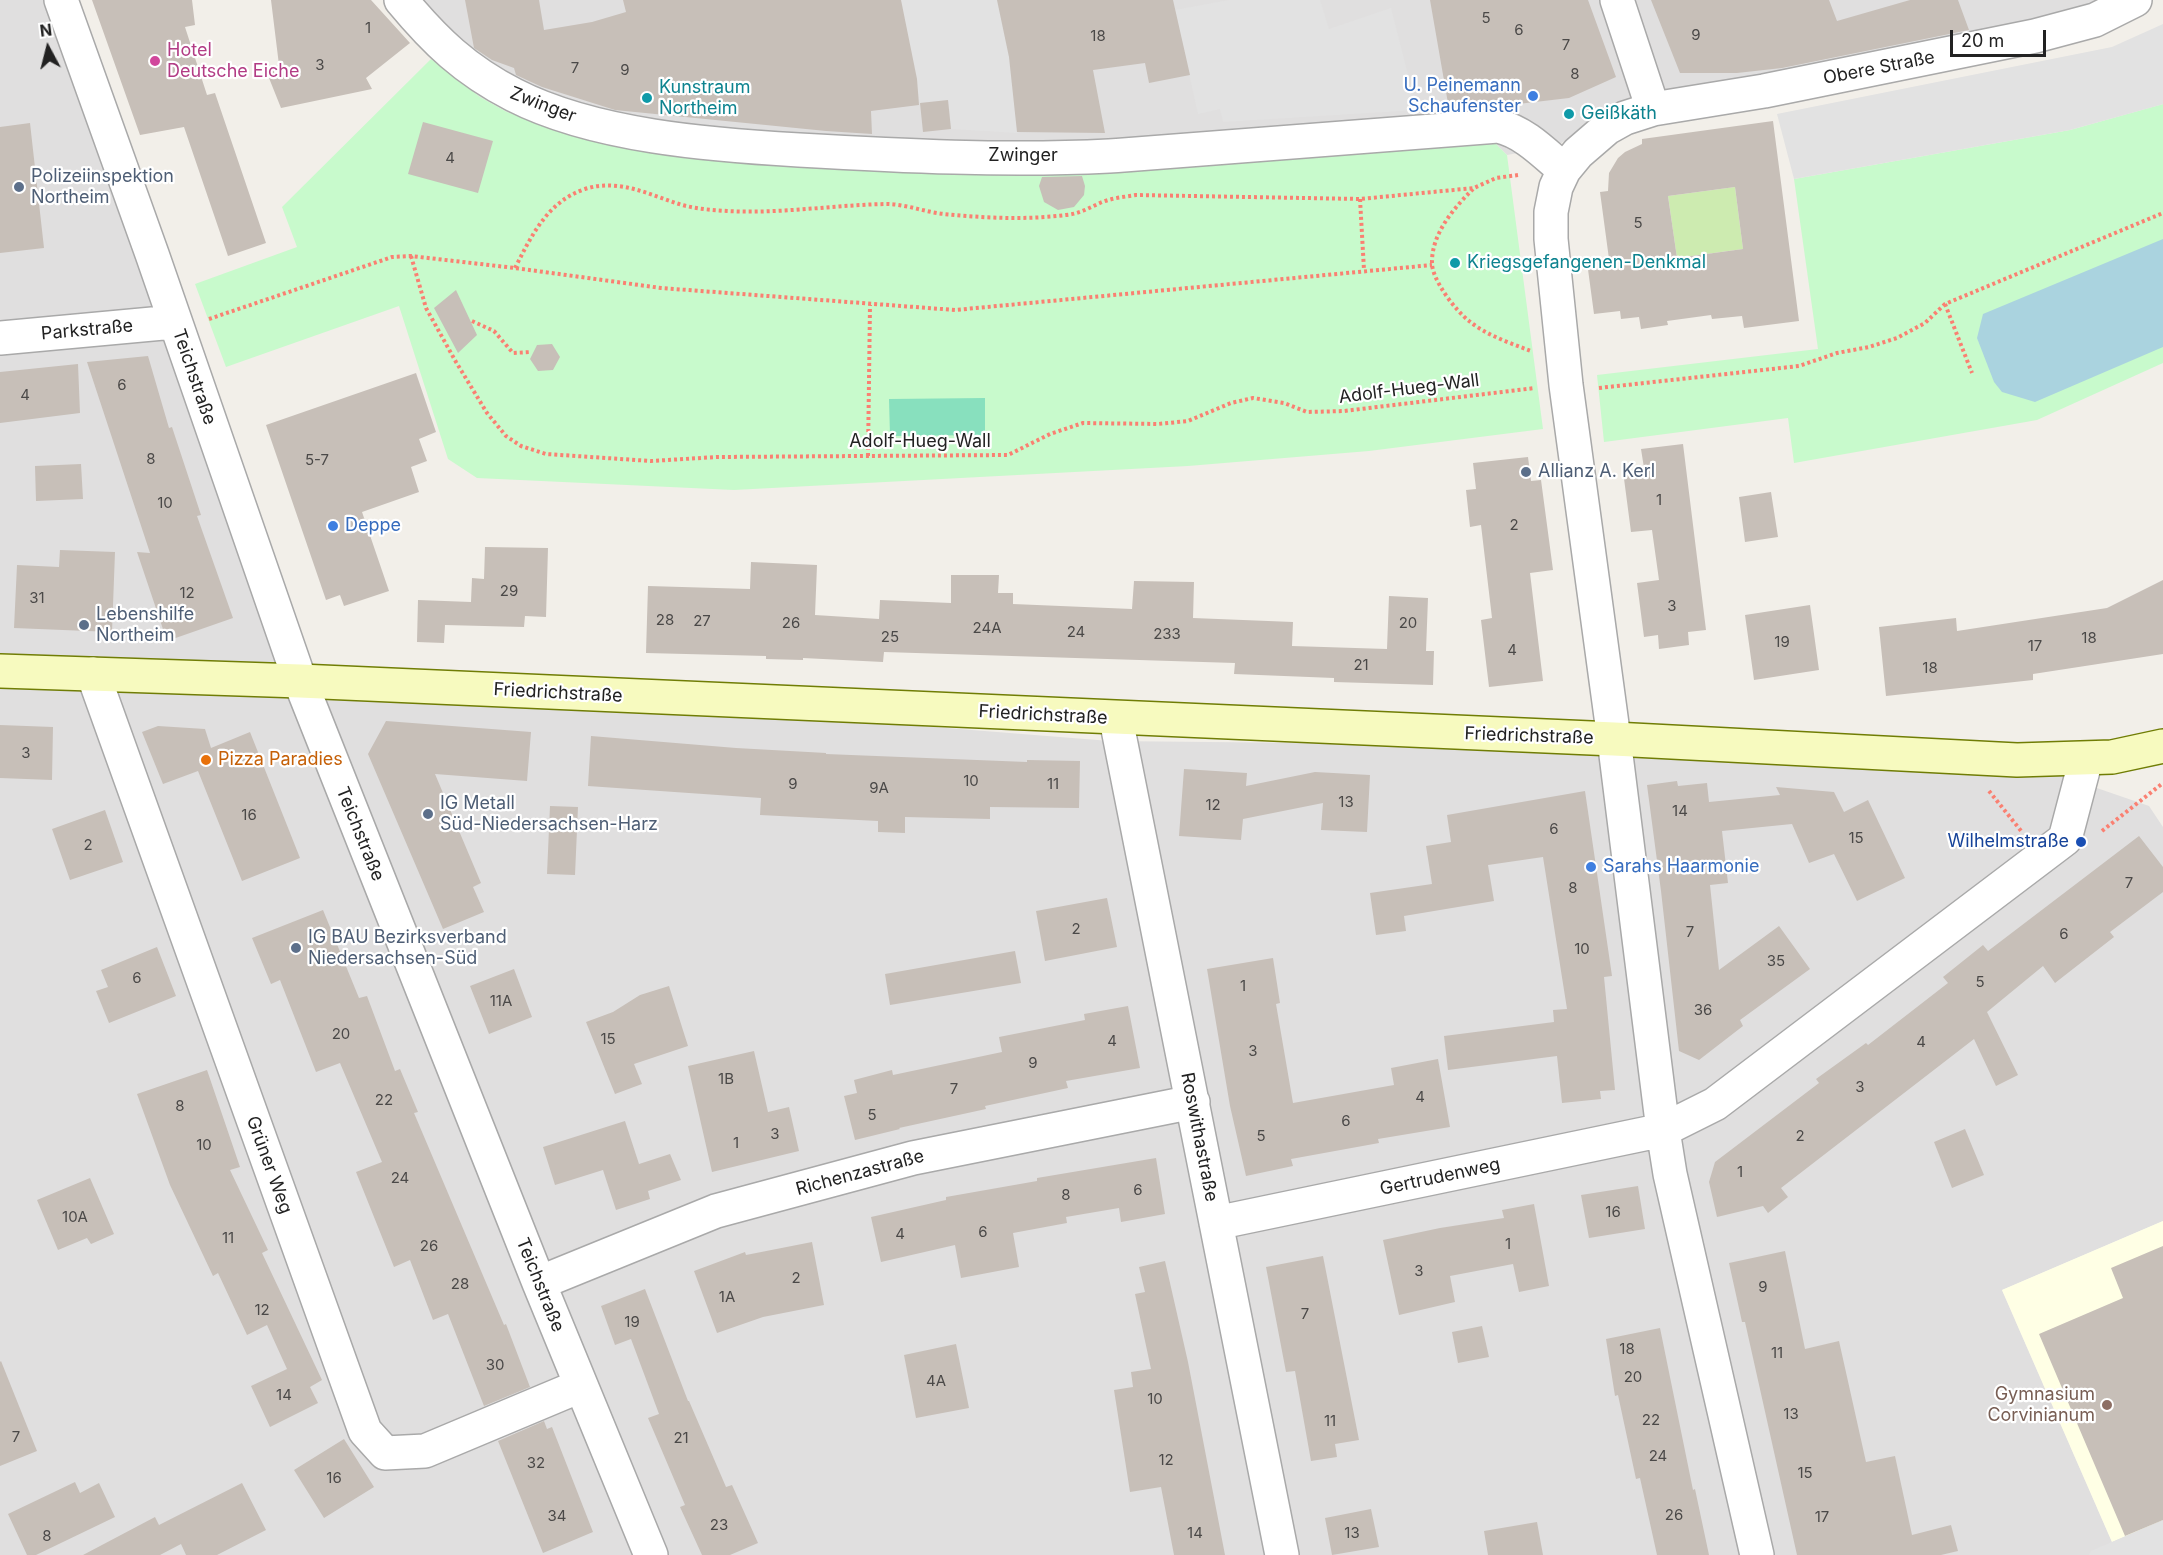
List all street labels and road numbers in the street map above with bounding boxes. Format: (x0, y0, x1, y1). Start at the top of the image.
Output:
street label: Obere Straße (1821, 47, 1937, 89)
street label: Zwinger (507, 82, 579, 128)
street label: Zwinger (988, 145, 1058, 167)
street label: Parkstraße (40, 315, 134, 345)
street label: Teichstraße (168, 326, 220, 428)
street label: Adolf-Hueg-Wall (1337, 370, 1481, 408)
street label: Adolf-Hueg-Wall (849, 431, 991, 453)
street label: Friedrichstraße (493, 679, 623, 707)
street label: Friedrichstraße (978, 701, 1108, 729)
street label: Friedrichstraße (1464, 723, 1594, 749)
street label: Teichstraße (331, 784, 389, 884)
street label: Roswithastraße (1176, 1071, 1222, 1203)
street label: Grüner Weg (241, 1113, 297, 1217)
street label: Richenzastraße (793, 1145, 927, 1201)
street label: Gertrudenweg (1378, 1154, 1502, 1200)
street label: Teichstraße (511, 1235, 569, 1335)

